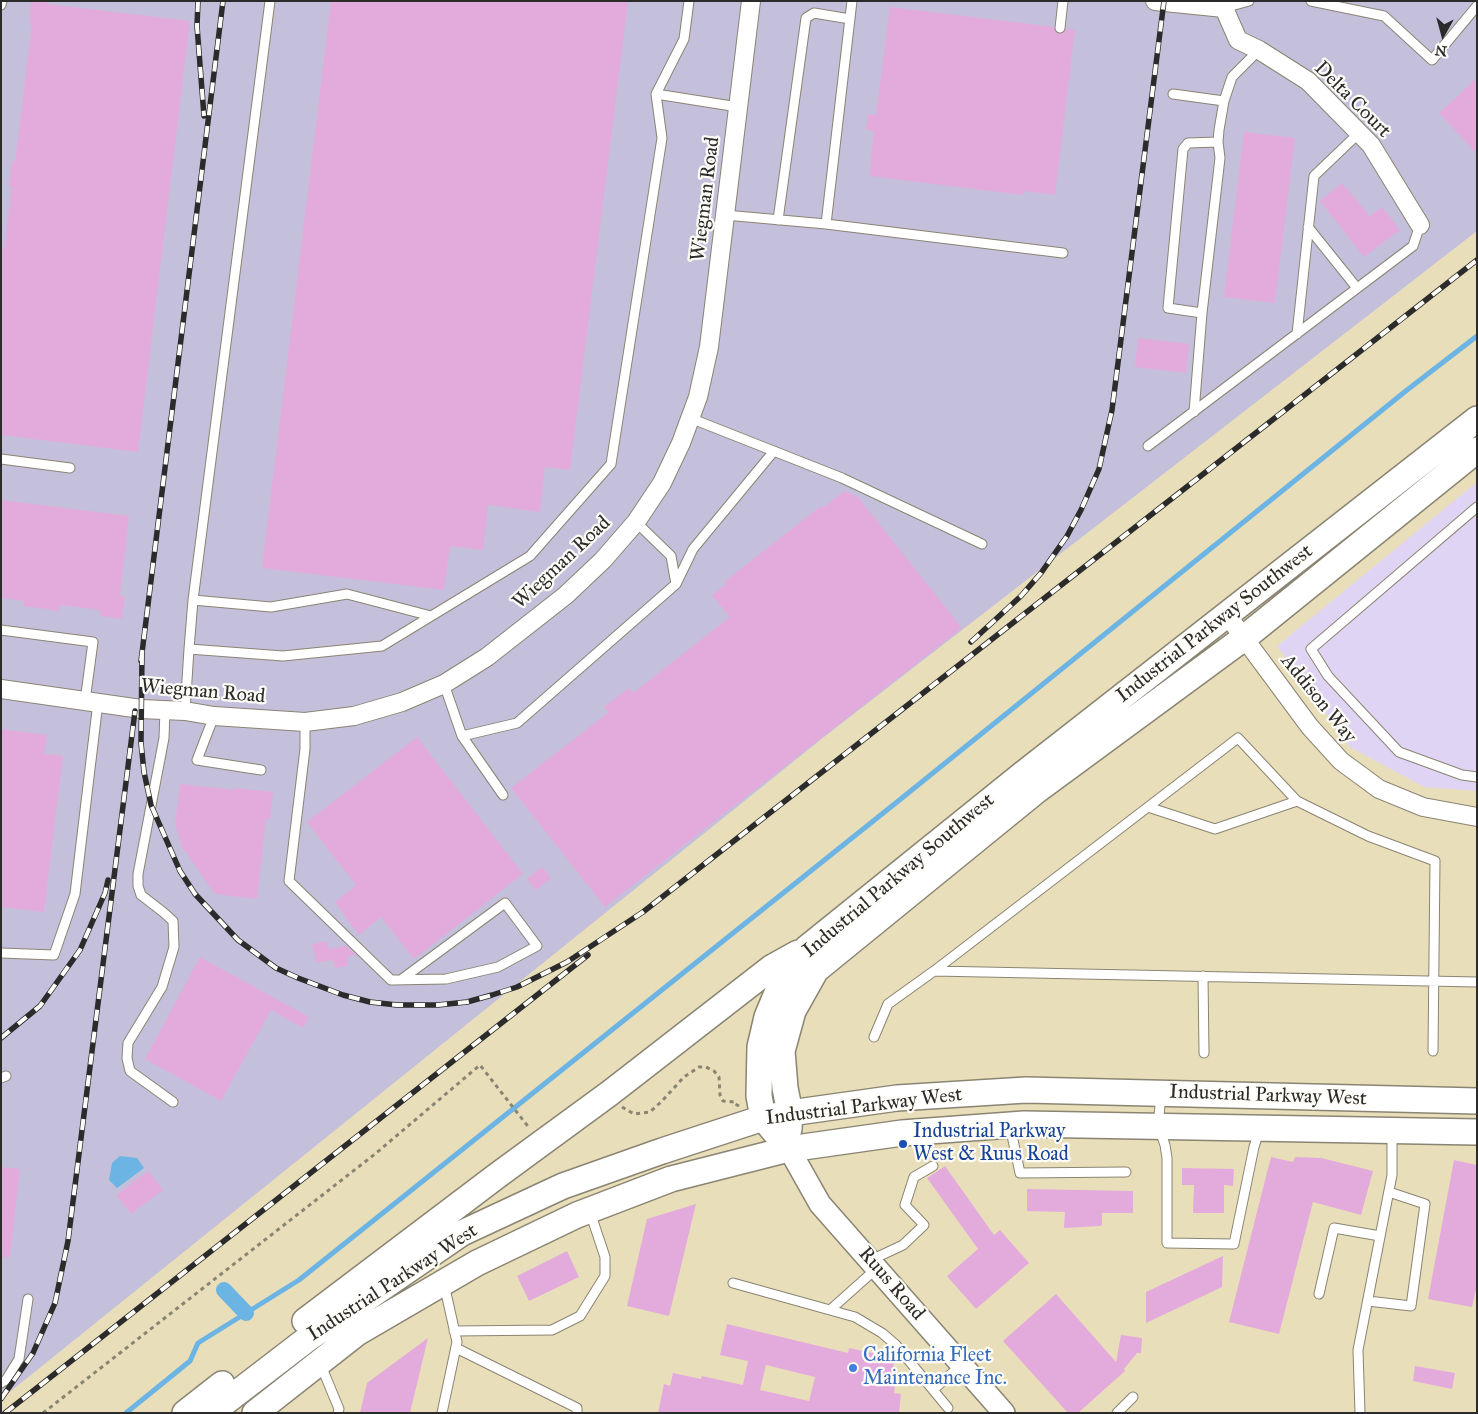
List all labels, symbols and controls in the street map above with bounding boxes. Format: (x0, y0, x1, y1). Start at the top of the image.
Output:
north arrow (1418, 10, 1468, 60)
text: N (1434, 41, 1448, 60)
street label: Delta Court (1309, 57, 1395, 143)
street label: Wiegman Road (686, 135, 726, 263)
street label: Wiegman Road (508, 512, 616, 614)
street label: Industrial Parkway Southwest (1112, 540, 1318, 708)
street label: Addison Way (1275, 650, 1361, 748)
street label: Wiegman Road (140, 675, 266, 709)
street label: Industrial Parkway Southwest (798, 789, 1000, 963)
street label: Industrial Parkway West (1169, 1081, 1367, 1111)
street label: Industrial Parkway West (764, 1083, 964, 1131)
place label: Industrial Parkway West & Ruus Road (913, 1120, 1069, 1167)
marker: Industrial Parkway West & Ruus Road (897, 1138, 909, 1150)
street label: Industrial Parkway West (304, 1219, 482, 1347)
street label: Ruus Road (853, 1242, 929, 1326)
place label: California Fleet Maintenance Inc. (863, 1344, 1007, 1391)
marker: California Fleet Maintenance Inc. (847, 1362, 859, 1374)

